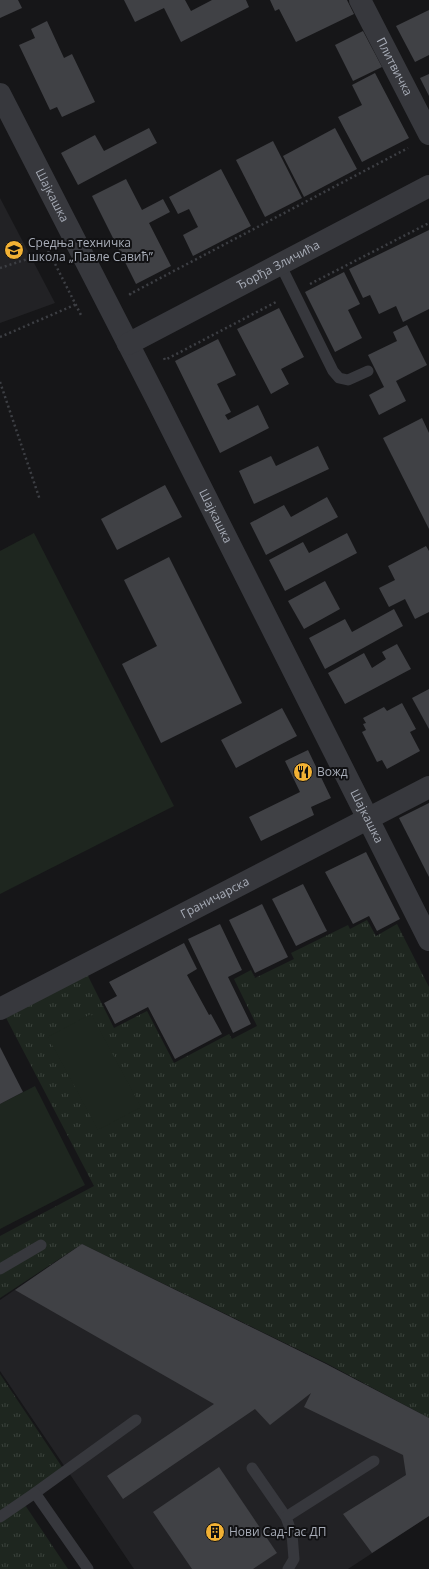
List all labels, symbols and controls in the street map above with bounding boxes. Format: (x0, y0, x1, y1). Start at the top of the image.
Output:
street label: Плитвичка (373, 34, 417, 99)
street label: Шајкашка (32, 165, 73, 225)
place label: Средња техничка школа „Павле Савић” (28, 234, 154, 265)
street label: Ђорђа Зличића (234, 236, 323, 293)
school or university icon: Средња техничка школа „Павле Савић” (3, 239, 25, 261)
street label: Шајкашка (195, 486, 237, 546)
restaurant icon: Вожд (292, 761, 314, 783)
place label: Вожд (317, 763, 348, 780)
street label: Шајкашка (346, 786, 388, 846)
street label: Граничарска (177, 872, 252, 922)
building icon: Нови Сад-Гас ДП (204, 1521, 226, 1543)
place label: Нови Сад-Гас ДП (229, 1523, 326, 1540)

